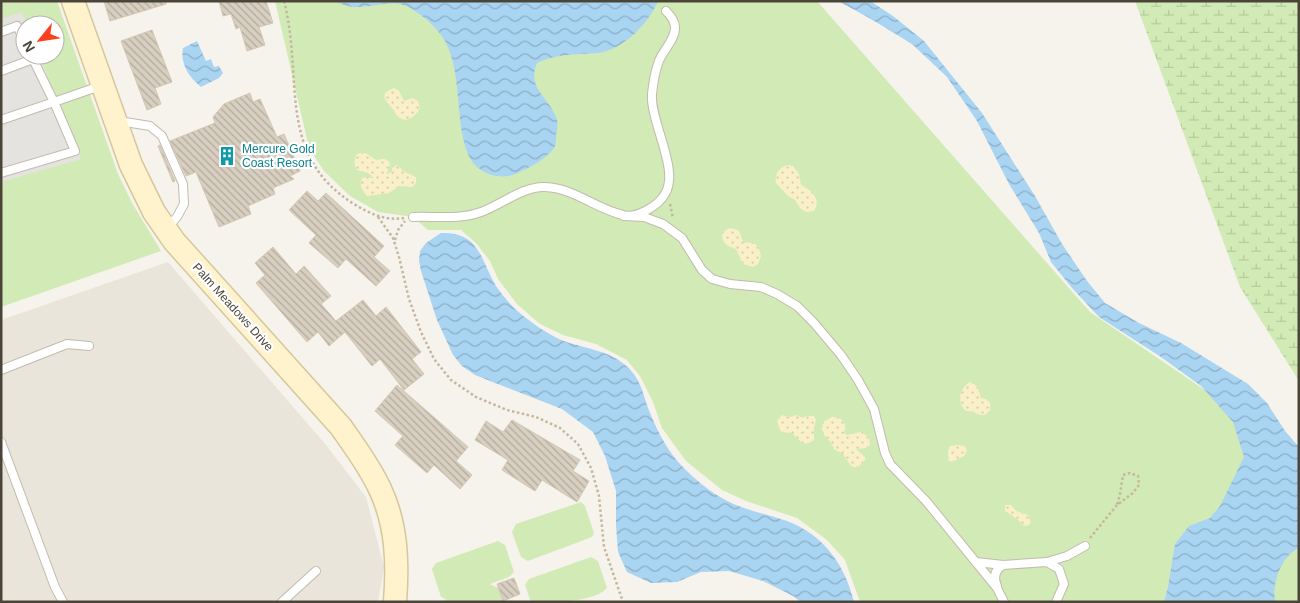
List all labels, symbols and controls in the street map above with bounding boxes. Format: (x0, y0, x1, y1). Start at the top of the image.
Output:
north arrow (15, 15, 65, 65)
text: N (19, 38, 38, 55)
place label: Mercure Gold Coast Resort (242, 142, 315, 170)
building icon: Mercure Gold Coast Resort (216, 145, 238, 167)
street label: Palm Meadows Drive (190, 260, 276, 354)

